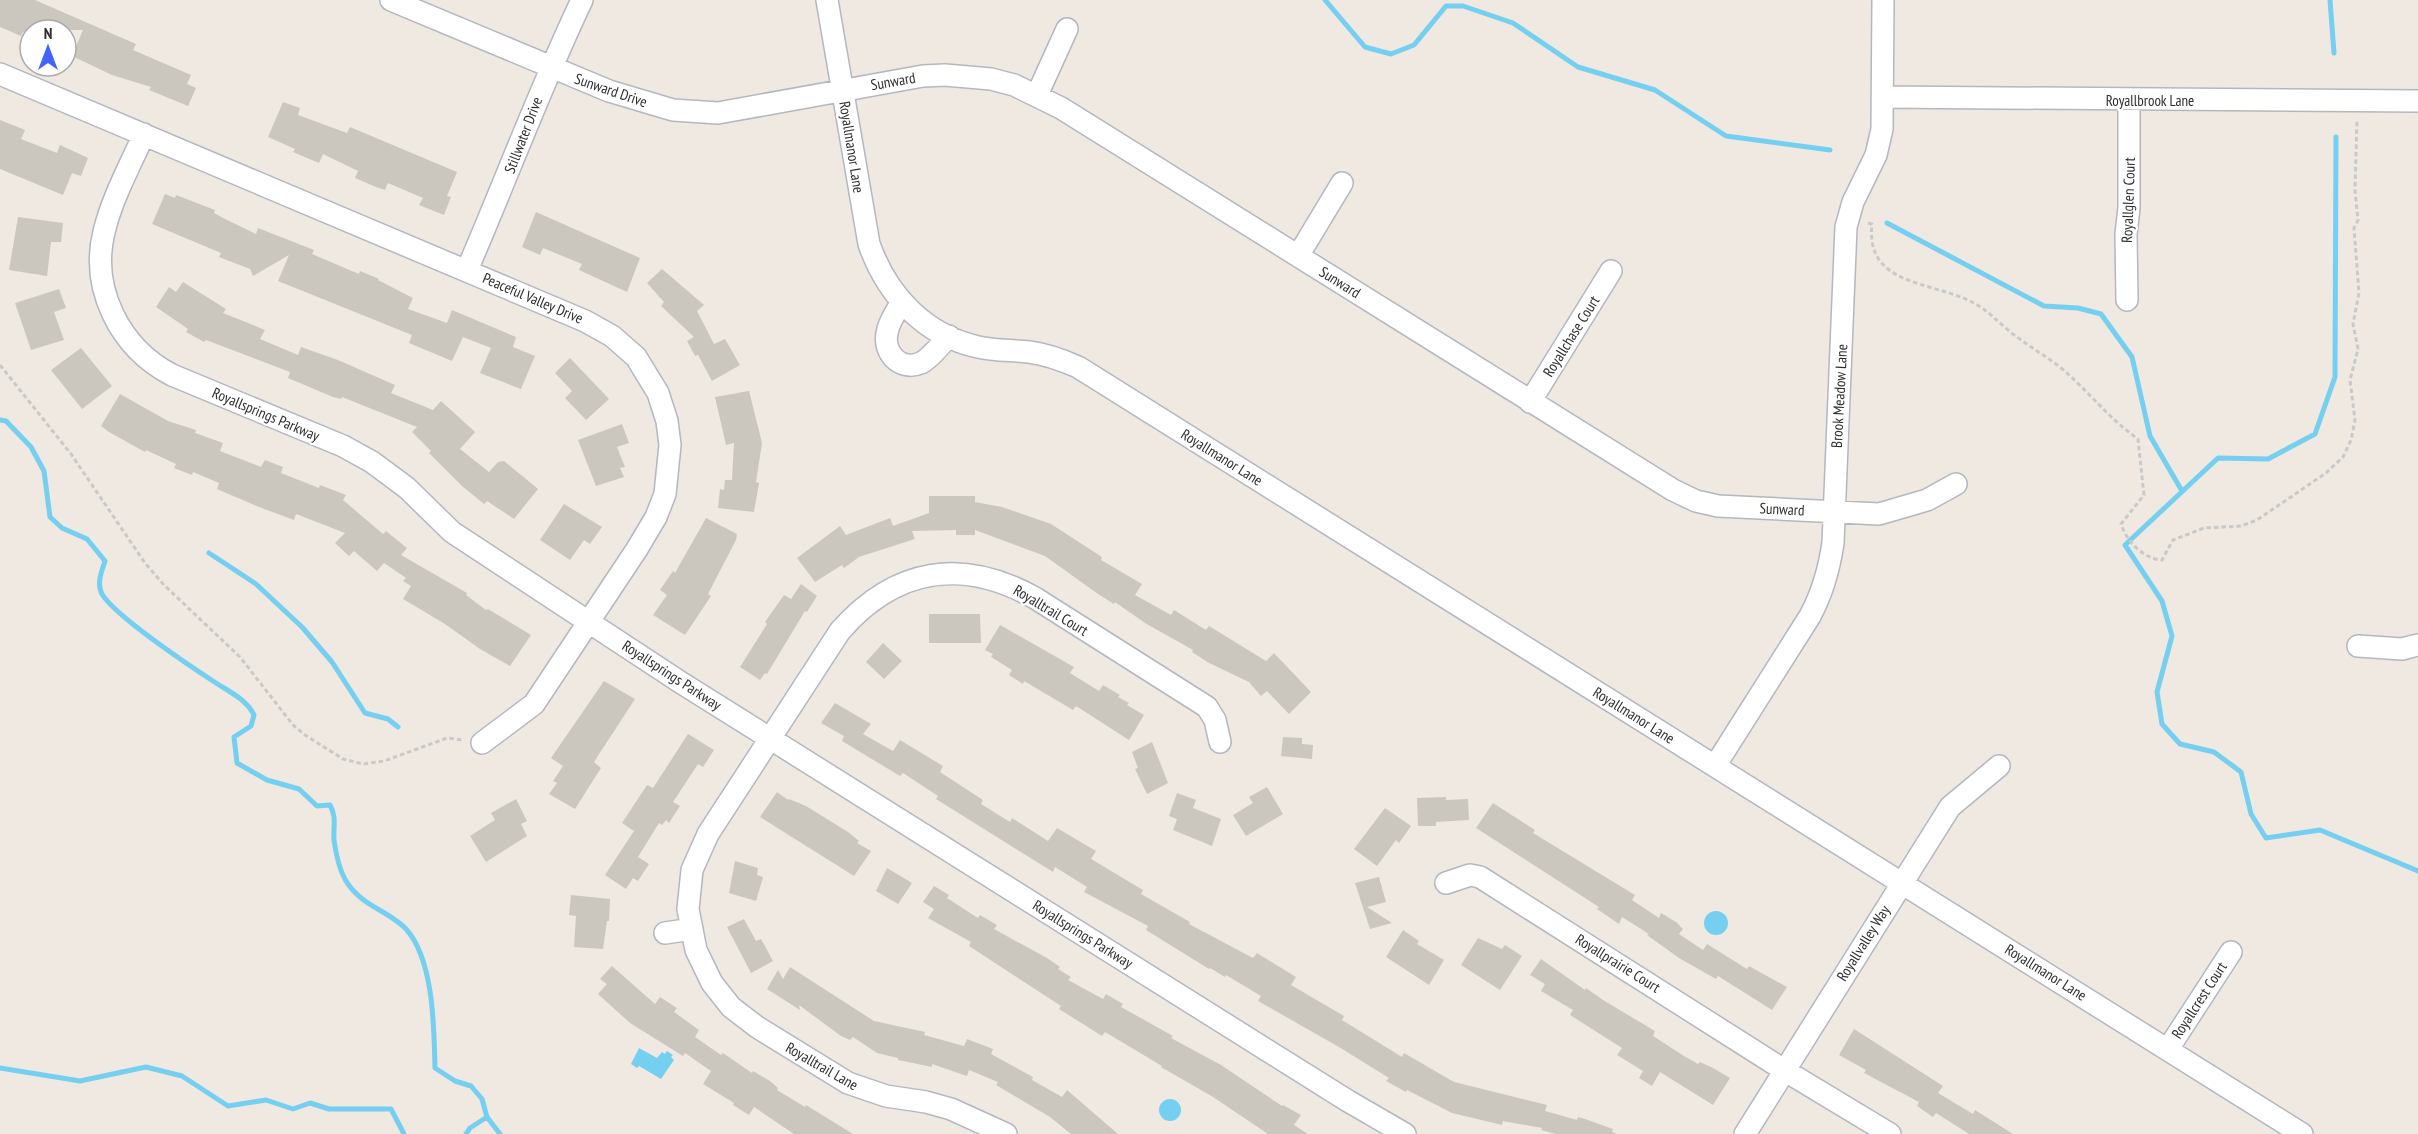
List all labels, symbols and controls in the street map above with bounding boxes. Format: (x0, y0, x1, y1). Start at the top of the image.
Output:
north arrow (18, 18, 78, 78)
text: N (44, 23, 52, 43)
street label: Sunward (869, 68, 917, 94)
street label: Sunward Drive (572, 69, 650, 111)
street label: Royallbrook Lane (2106, 91, 2194, 110)
street label: Stillwater Drive (500, 94, 546, 176)
street label: Royallmanor Lane (835, 100, 869, 194)
street label: Royallglen Court (2117, 157, 2139, 243)
street label: Sunward (1316, 262, 1364, 302)
street label: Peaceful Valley Drive (480, 268, 586, 328)
street label: Royallchase Court (1539, 292, 1603, 380)
street label: Brook Meadow Lane (1827, 344, 1851, 448)
street label: Royallsprings Parkway (210, 383, 323, 445)
street label: Royallmanor Lane (1178, 424, 1266, 490)
street label: Sunward (1759, 498, 1805, 520)
street label: Royalltrail Court (1010, 580, 1092, 640)
street label: Royallsprings Parkway (619, 636, 726, 714)
street label: Royallmanor Lane (1590, 682, 1678, 748)
street label: Royallsprings Parkway (1029, 896, 1137, 973)
street label: Royallvalley Way (1832, 901, 1894, 984)
street label: Royallprairie Court (1572, 929, 1664, 997)
street label: Royallmanor Lane (2002, 939, 2090, 1005)
street label: Royallcrest Court (2167, 958, 2231, 1042)
street label: Royalltrail Lane (782, 1038, 862, 1094)

